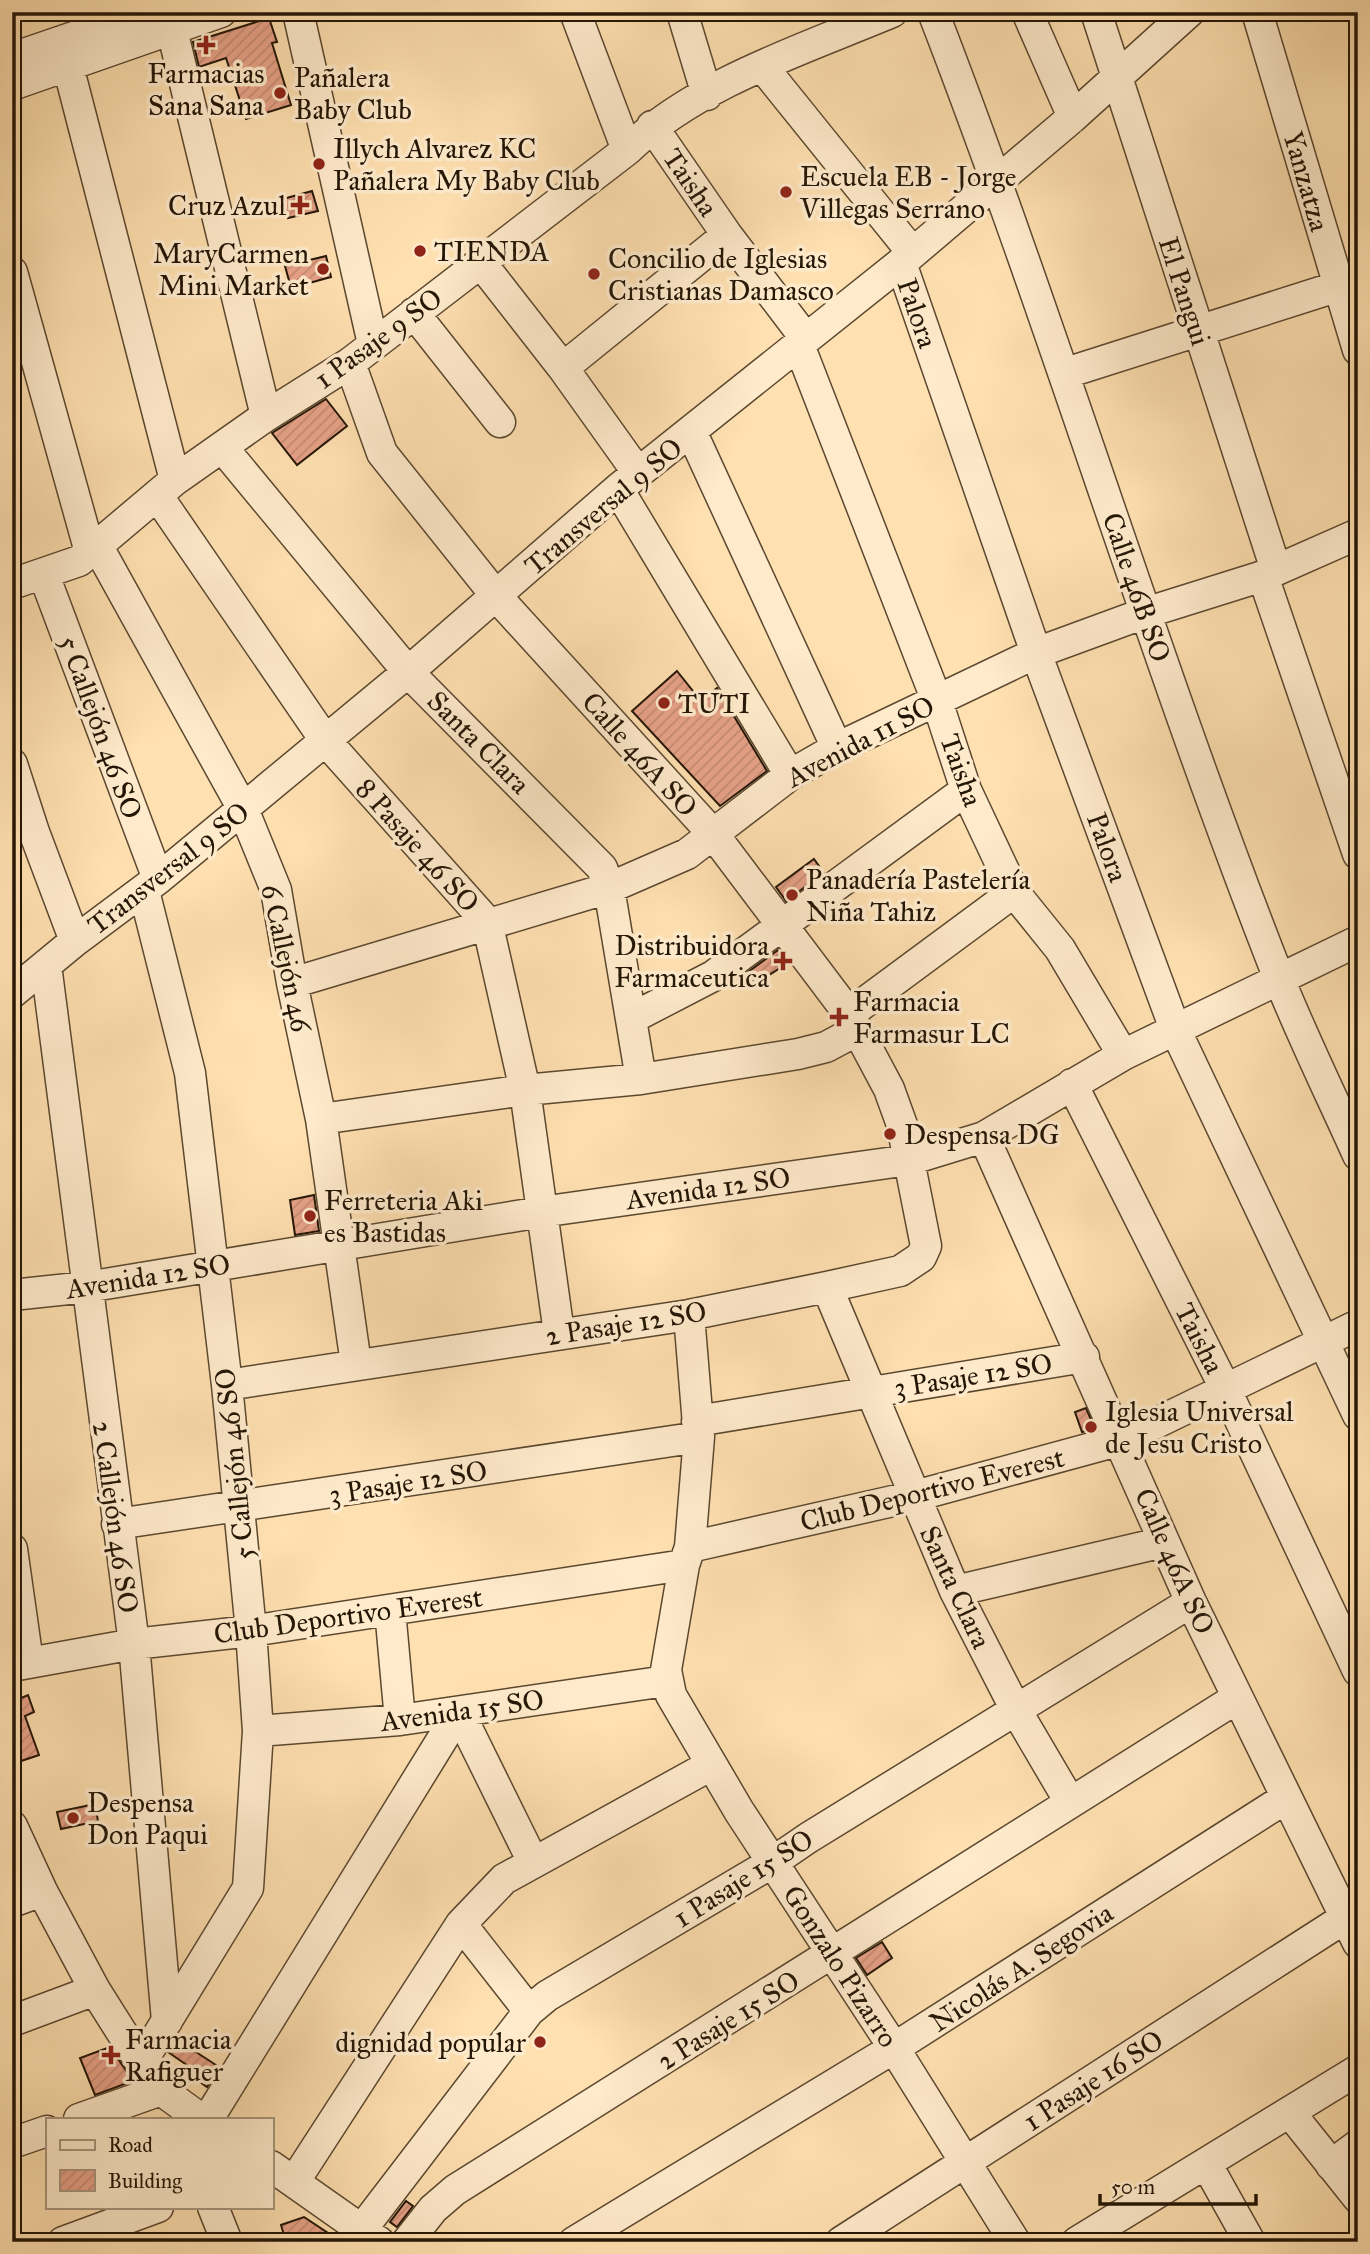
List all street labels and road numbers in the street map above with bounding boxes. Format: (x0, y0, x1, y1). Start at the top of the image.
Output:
street label: Yanzatza (1276, 127, 1338, 235)
street label: Taisha (655, 142, 726, 223)
street label: El Pangui (1151, 232, 1219, 350)
street label: Palora (889, 274, 946, 353)
street label: 1 Pasaje 9 SO (308, 280, 449, 397)
street label: Transversal 9 SO (517, 430, 690, 583)
street label: Calle 46B SO (1095, 508, 1178, 666)
street label: 5 Callejón 46 SO (51, 631, 150, 824)
street label: Santa Clara (420, 683, 538, 801)
street label: Calle 46A SO (574, 685, 705, 824)
street label: Avenida 11 SO (779, 688, 940, 796)
street label: Taisha (932, 729, 991, 811)
street label: 8 Pasaje 46 SO (348, 771, 487, 920)
street label: Transversal 9 SO (80, 794, 256, 942)
street label: Palora (1079, 808, 1136, 887)
street label: 6 Callejón 46 (254, 881, 320, 1037)
street label: Avenida 12 SO (623, 1160, 792, 1217)
street label: Avenida 12 SO (63, 1246, 233, 1307)
street label: 2 Pasaje 12 SO (543, 1294, 709, 1353)
street label: Taisha (1167, 1297, 1232, 1380)
street label: 3 Pasaje 12 SO (892, 1346, 1055, 1405)
street label: 5 Callejón 46 SO (207, 1366, 262, 1561)
street label: 2 Callejón 46 SO (85, 1419, 146, 1615)
street label: Club Deportivo Everest (797, 1440, 1068, 1539)
street label: 3 Pasaje 12 SO (327, 1453, 490, 1512)
street label: Calle 46A SO (1127, 1483, 1222, 1640)
street label: Santa Clara (912, 1520, 999, 1654)
street label: Club Deportivo Everest (212, 1579, 485, 1652)
street label: Avenida 15 SO (377, 1682, 546, 1739)
street label: 1 Pasaje 15 SO (667, 1822, 820, 1935)
street label: Gonzalo Pizarro (775, 1879, 906, 2054)
street label: Nicolás A. Segovia (923, 1895, 1120, 2040)
street label: 2 Pasaje 15 SO (651, 1963, 806, 2078)
street label: 1 Pasaje 16 SO (1017, 2022, 1170, 2139)

